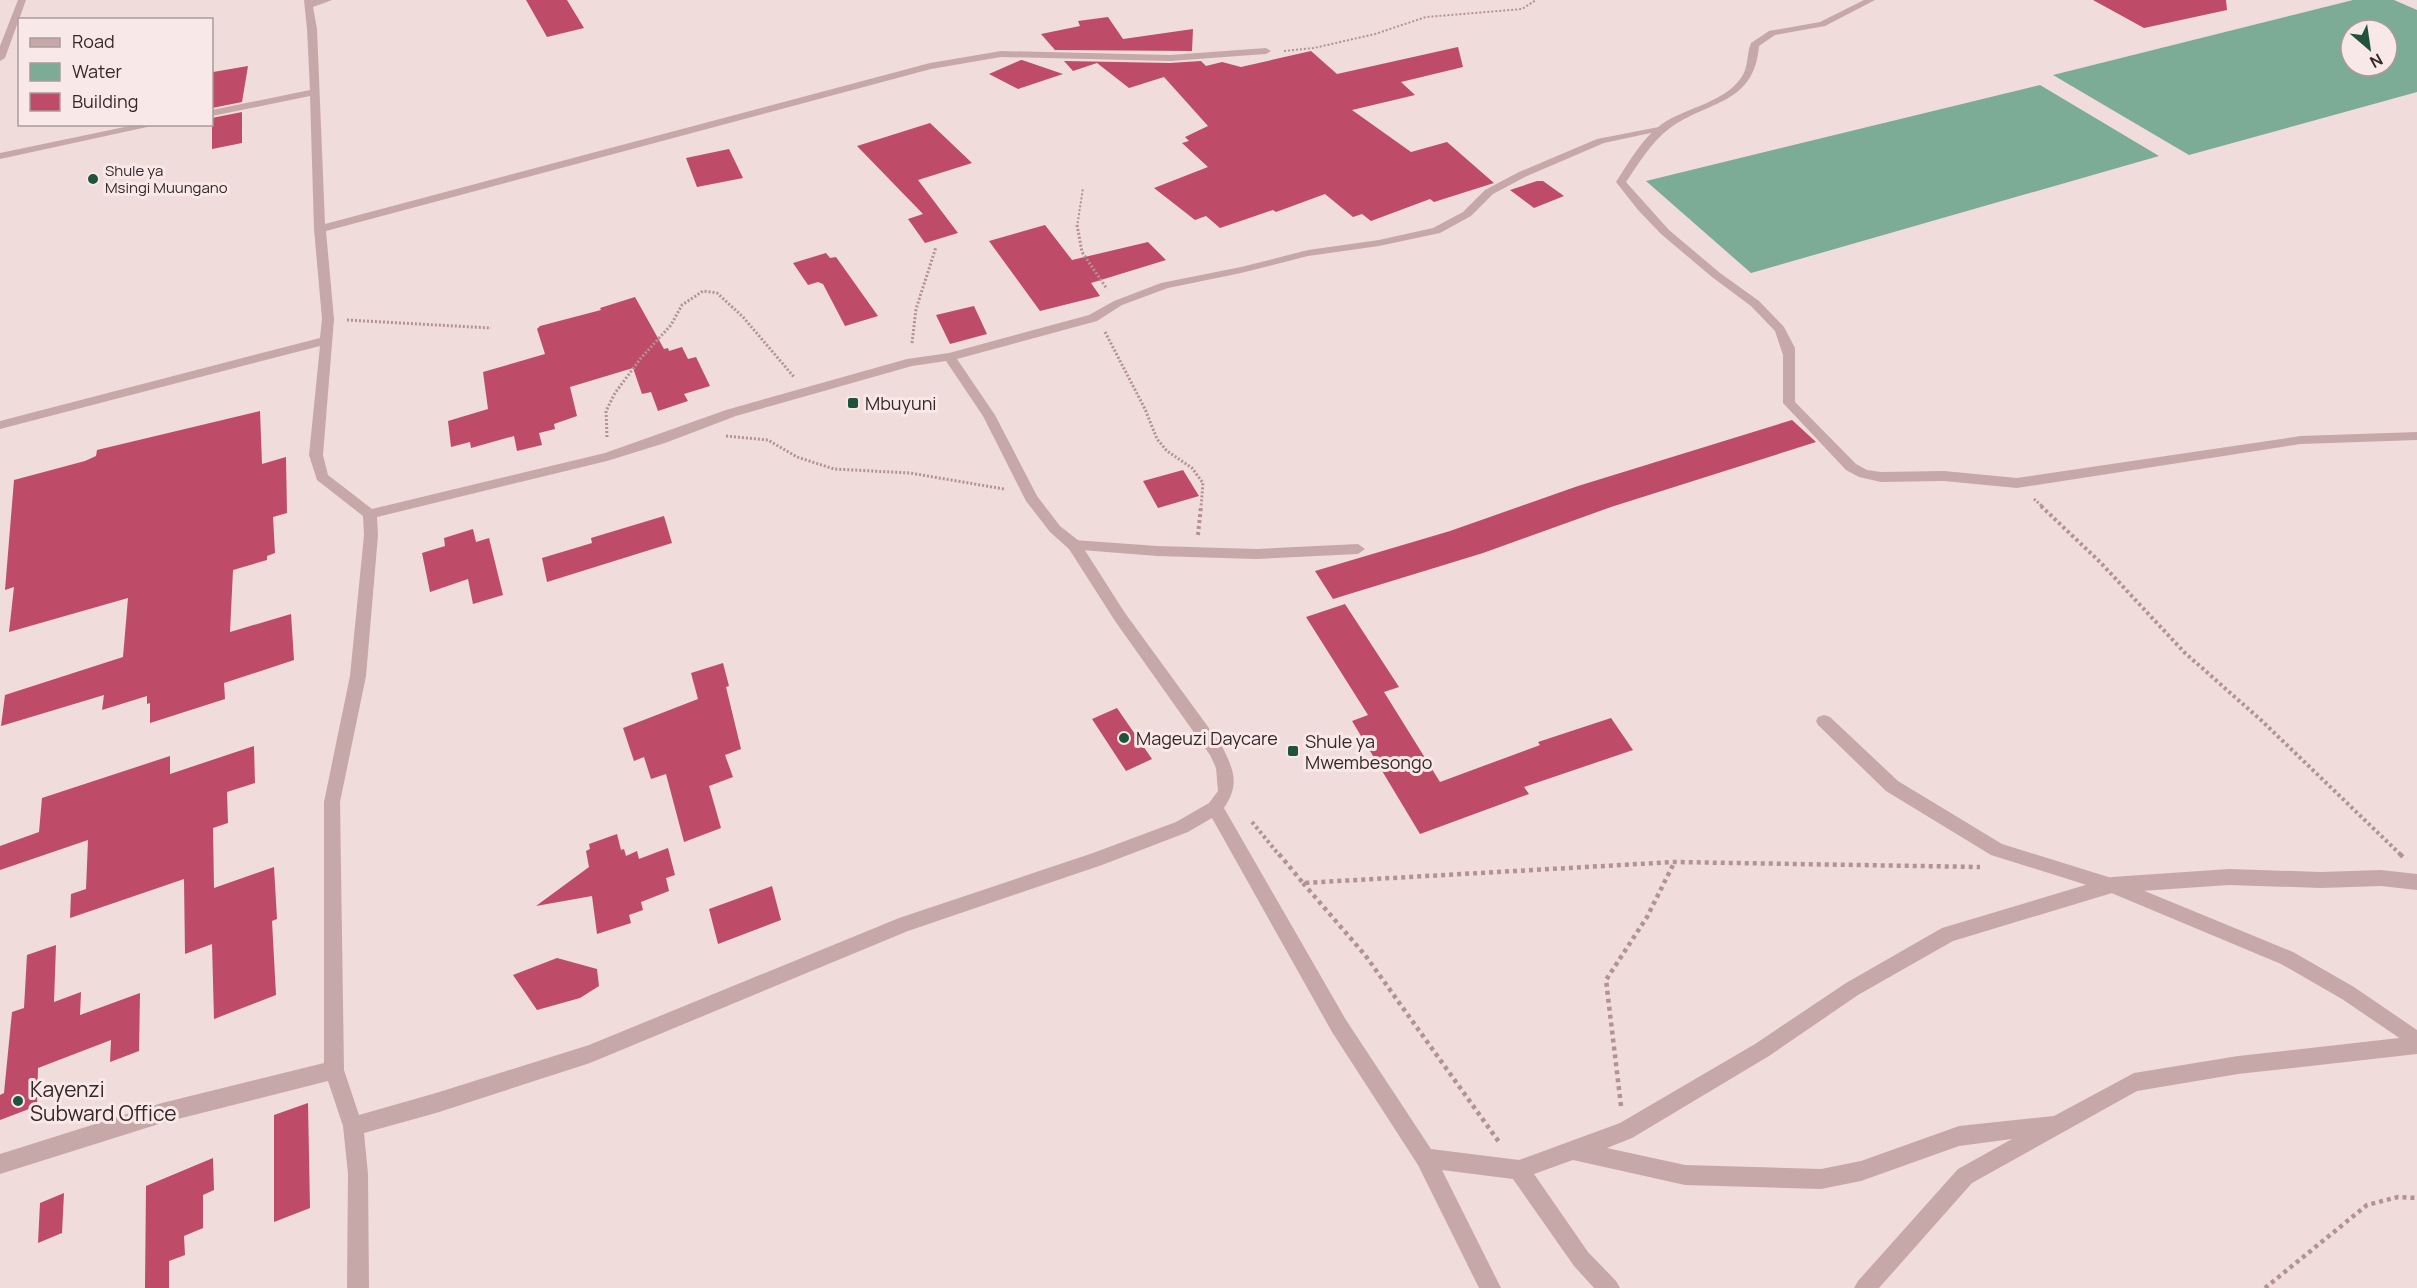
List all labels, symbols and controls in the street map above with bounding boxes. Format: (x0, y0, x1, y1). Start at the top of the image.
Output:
legend (18, 18, 213, 126)
north arrow (2339, 18, 2399, 78)
text: Road (72, 29, 115, 53)
text: N (2366, 49, 2387, 74)
text: Water (72, 59, 122, 83)
text: Building (72, 89, 138, 113)
place label: Shule ya Msingi Muungano (105, 160, 228, 198)
marker: Shule ya Msingi Muungano (86, 172, 100, 186)
place label: Mbuyuni (865, 391, 937, 415)
marker: Mbuyuni (846, 396, 860, 410)
place label: Mageuzi Daycare (1136, 726, 1278, 750)
place label: Shule ya Mwembesongo (1305, 729, 1432, 774)
marker: Mageuzi Daycare (1117, 731, 1131, 745)
marker: Shule ya Mwembesongo (1286, 744, 1300, 758)
place label: Kayenzi Subward Office (30, 1075, 177, 1127)
marker: Kayenzi Subward Office (11, 1094, 25, 1108)

